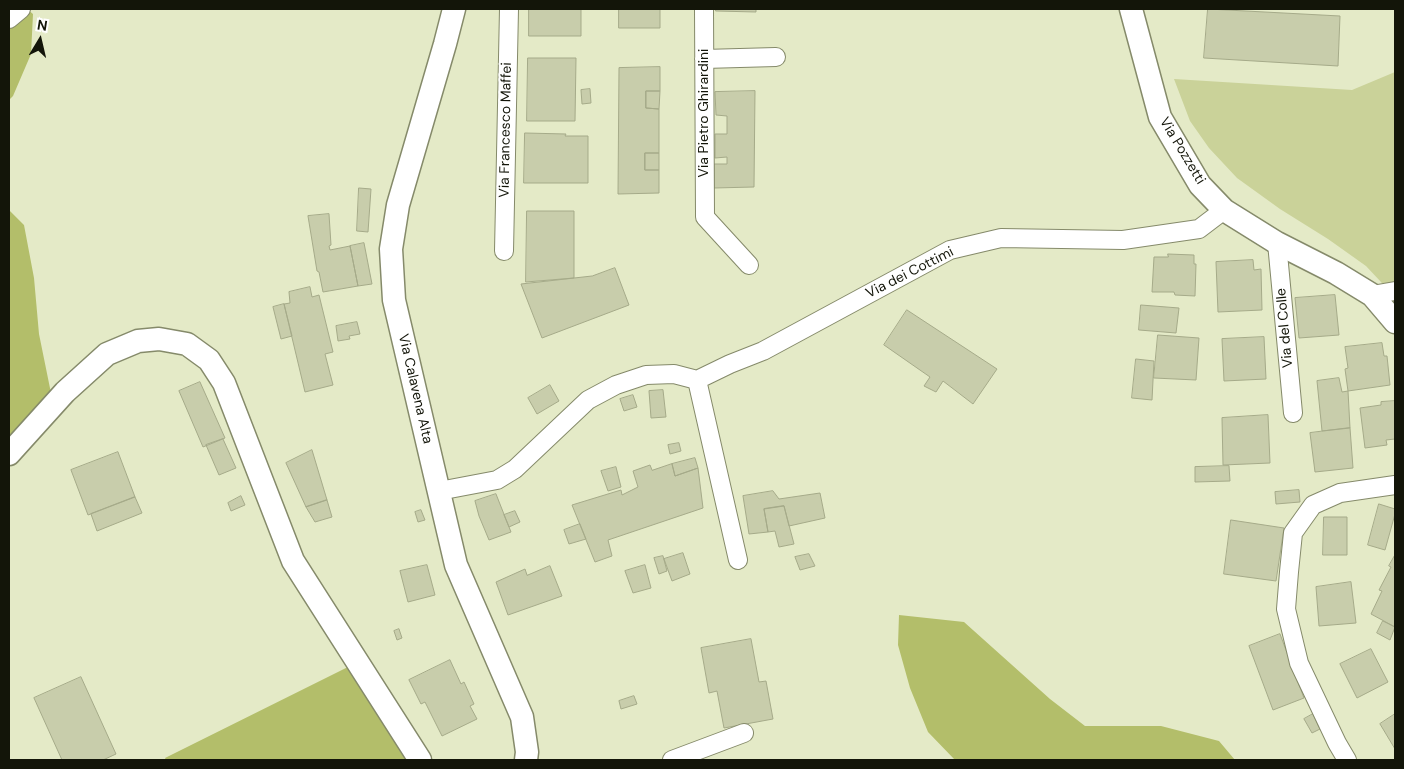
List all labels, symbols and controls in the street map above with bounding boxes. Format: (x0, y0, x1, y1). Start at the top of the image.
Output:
north arrow (15, 15, 65, 65)
text: N (36, 15, 49, 35)
street label: Via Pietro Ghirardini (696, 49, 712, 177)
street label: Via Francesco Maffei (496, 62, 516, 198)
street label: Via Pozzetti (1155, 115, 1209, 187)
street label: Via dei Cottimi (863, 244, 957, 302)
street label: Via del Colle (1273, 287, 1297, 369)
street label: Via Calavena Alta (394, 333, 436, 445)

